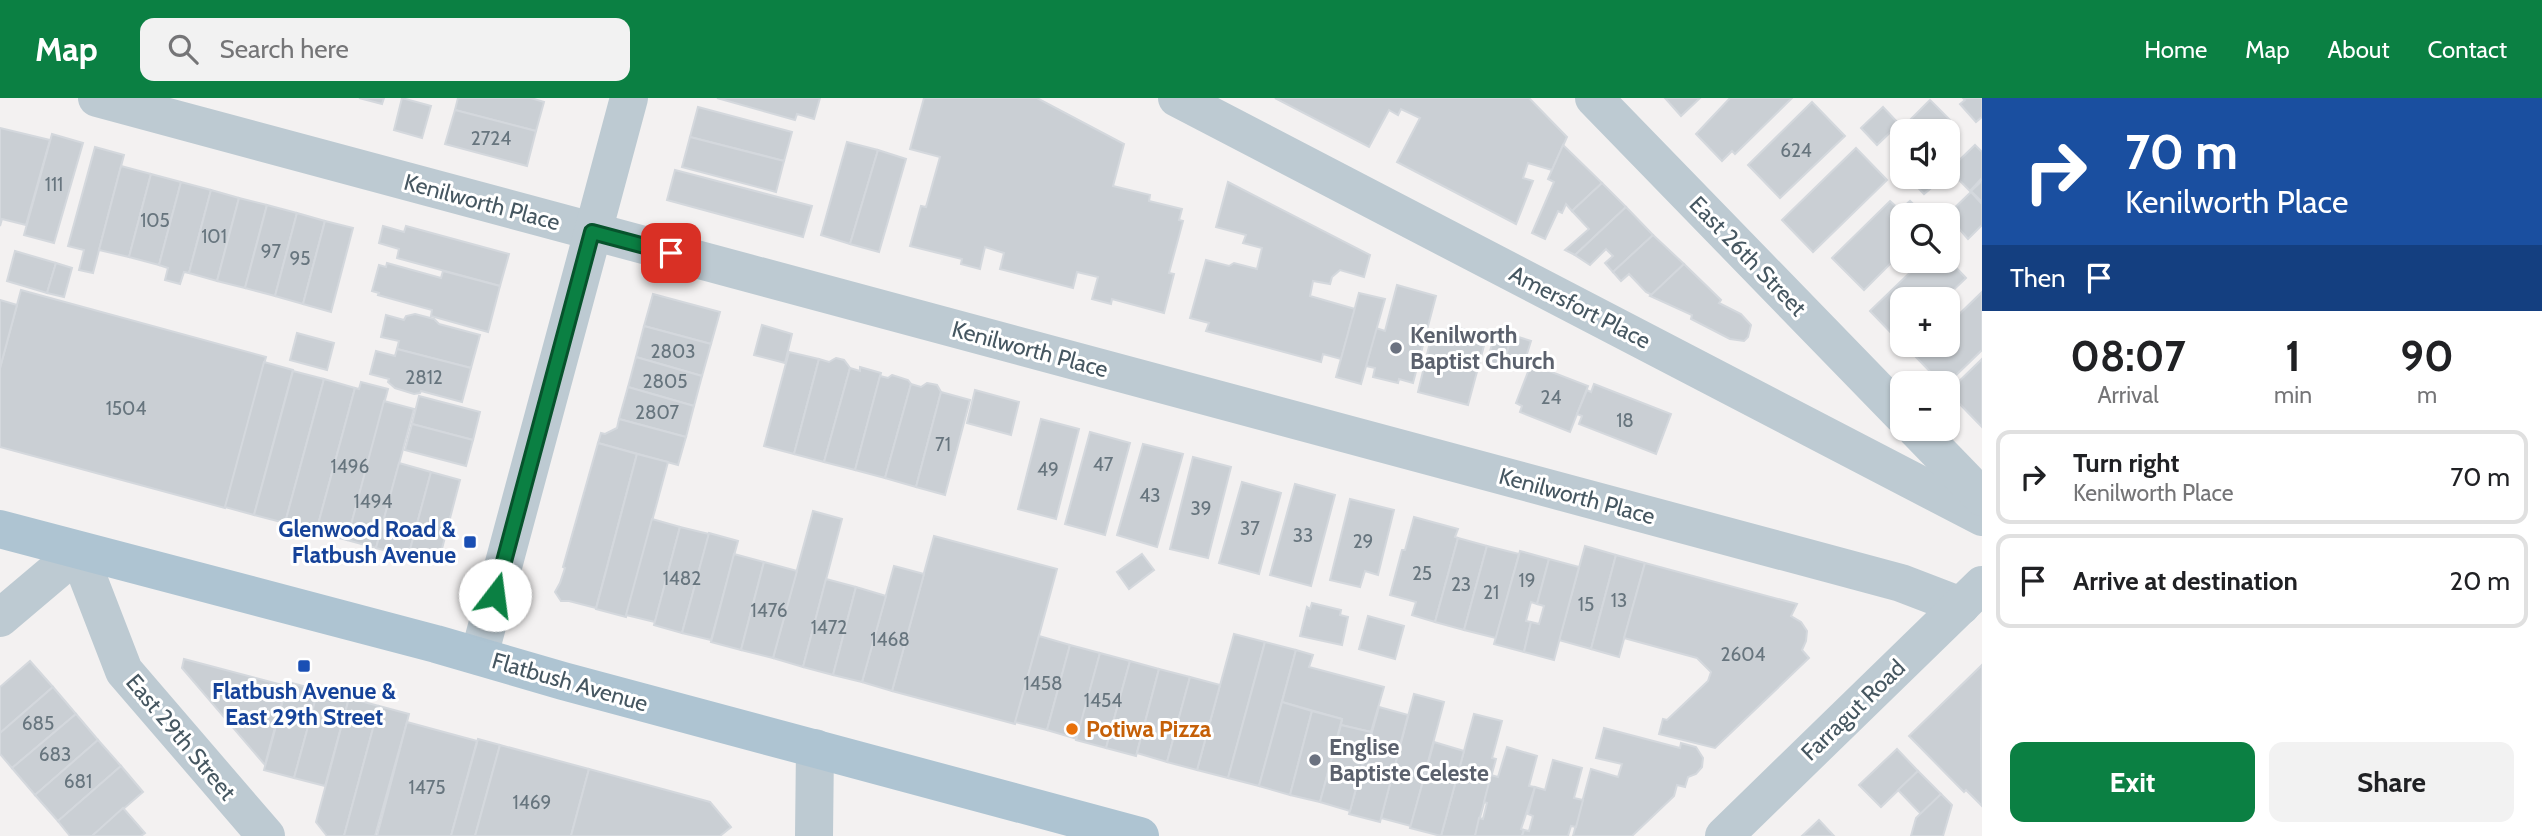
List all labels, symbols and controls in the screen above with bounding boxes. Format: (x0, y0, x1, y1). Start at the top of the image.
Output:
search box (140, 18, 630, 81)
text: Map (35, 29, 98, 69)
icon: search (164, 30, 202, 68)
text: Search here (220, 33, 349, 65)
text: Home (2144, 35, 2207, 64)
text: Map (2245, 35, 2290, 64)
text: About (2328, 35, 2390, 64)
text: Contact (2428, 35, 2507, 64)
map controls (1890, 119, 1960, 441)
button: sound (1890, 119, 1960, 189)
text: 70 m (2125, 122, 2238, 181)
icon: right (2010, 126, 2101, 217)
house number: 2724 (471, 127, 511, 150)
house number: 624 (1780, 139, 1812, 162)
street label: Kenilworth Place (401, 168, 563, 236)
house number: 111 (45, 173, 63, 196)
text: Kenilworth Place (2125, 182, 2348, 221)
street label: East 26th Street (1684, 190, 1812, 322)
button: search (1890, 203, 1960, 273)
house number: 105 (140, 209, 170, 232)
pin (641, 223, 701, 283)
house number: 101 (201, 225, 227, 248)
icon: arrive (652, 234, 690, 272)
house number: 97 (261, 240, 282, 263)
house number: 95 (289, 247, 311, 270)
street label: Amersfort Place (1505, 259, 1655, 355)
icon: arrive (2080, 259, 2118, 297)
text: Then (2010, 262, 2066, 294)
button: + (1890, 287, 1960, 357)
street label: Kenilworth Place (949, 315, 1111, 383)
place label: Kenilworth Baptist Church (1410, 321, 1555, 375)
text: 08:07 (2070, 330, 2186, 382)
text: 1 (2285, 330, 2301, 382)
text: 90 (2400, 330, 2454, 382)
house number: 2803 (650, 340, 696, 363)
marker: Kenilworth Baptist Church (1388, 340, 1404, 356)
house number: 2812 (405, 366, 443, 389)
house number: 2805 (642, 370, 688, 393)
button: − (1890, 371, 1960, 441)
text: Arrival (2097, 381, 2159, 409)
text: min (2274, 381, 2312, 409)
text: m (2417, 381, 2437, 409)
house number: 24 (1541, 386, 1561, 409)
house number: 1504 (106, 397, 146, 420)
house number: 2807 (635, 401, 679, 424)
house number: 18 (1616, 409, 1634, 432)
house number: 71 (935, 433, 951, 456)
text: Turn right (2073, 447, 2179, 479)
house number: 47 (1093, 453, 1114, 476)
house number: 1496 (331, 455, 369, 478)
house number: 49 (1037, 458, 1059, 481)
icon: right (2014, 458, 2052, 496)
text: 70 m (2450, 461, 2510, 493)
street label: Kenilworth Place (1496, 462, 1658, 530)
text: Kenilworth Place (2073, 479, 2234, 507)
house number: 43 (1139, 484, 1161, 507)
house number: 1494 (354, 490, 392, 513)
house number: 39 (1190, 497, 1212, 520)
place label: Glenwood Road & Flatbush Avenue (278, 515, 457, 569)
house number: 37 (1240, 517, 1260, 540)
house number: 33 (1293, 524, 1313, 547)
house number: 29 (1353, 530, 1373, 553)
marker: Glenwood Road & Flatbush Avenue (462, 534, 478, 550)
position arrow (458, 558, 532, 632)
house number: 25 (1412, 562, 1432, 585)
icon: arrive (2014, 562, 2052, 600)
text: Arrive at destination (2073, 565, 2298, 597)
text: 20 m (2450, 565, 2510, 597)
house number: 1482 (663, 567, 701, 590)
house number: 19 (1519, 569, 1536, 592)
house number: 23 (1451, 573, 1471, 596)
house number: 21 (1483, 581, 1499, 604)
house number: 13 (1611, 589, 1627, 612)
house number: 15 (1578, 593, 1594, 616)
house number: 1476 (750, 599, 788, 622)
house number: 1472 (811, 616, 847, 639)
house number: 1468 (870, 628, 910, 651)
house number: 2604 (1721, 643, 1766, 666)
street label: Flatbush Avenue (489, 646, 651, 718)
street label: Farragut Road (1795, 654, 1911, 766)
marker: Flatbush Avenue & East 29th Street (296, 658, 312, 674)
street label: East 29th Street (120, 668, 242, 806)
house number: 1458 (1024, 672, 1062, 695)
place label: Flatbush Avenue & East 29th Street (212, 677, 397, 731)
house number: 1454 (1084, 689, 1122, 712)
house number: 685 (22, 712, 54, 735)
place label: Potiwa Pizza (1086, 715, 1212, 743)
marker: Potiwa Pizza (1064, 721, 1080, 737)
place label: Englise Baptiste Celeste (1329, 733, 1489, 787)
button: Exit (2010, 742, 2255, 822)
button: Share (2269, 742, 2514, 822)
house number: 683 (39, 743, 71, 766)
marker: Englise Baptiste Celeste (1307, 752, 1323, 768)
house number: 681 (64, 770, 92, 793)
house number: 1475 (408, 776, 446, 799)
house number: 1469 (513, 791, 551, 814)

